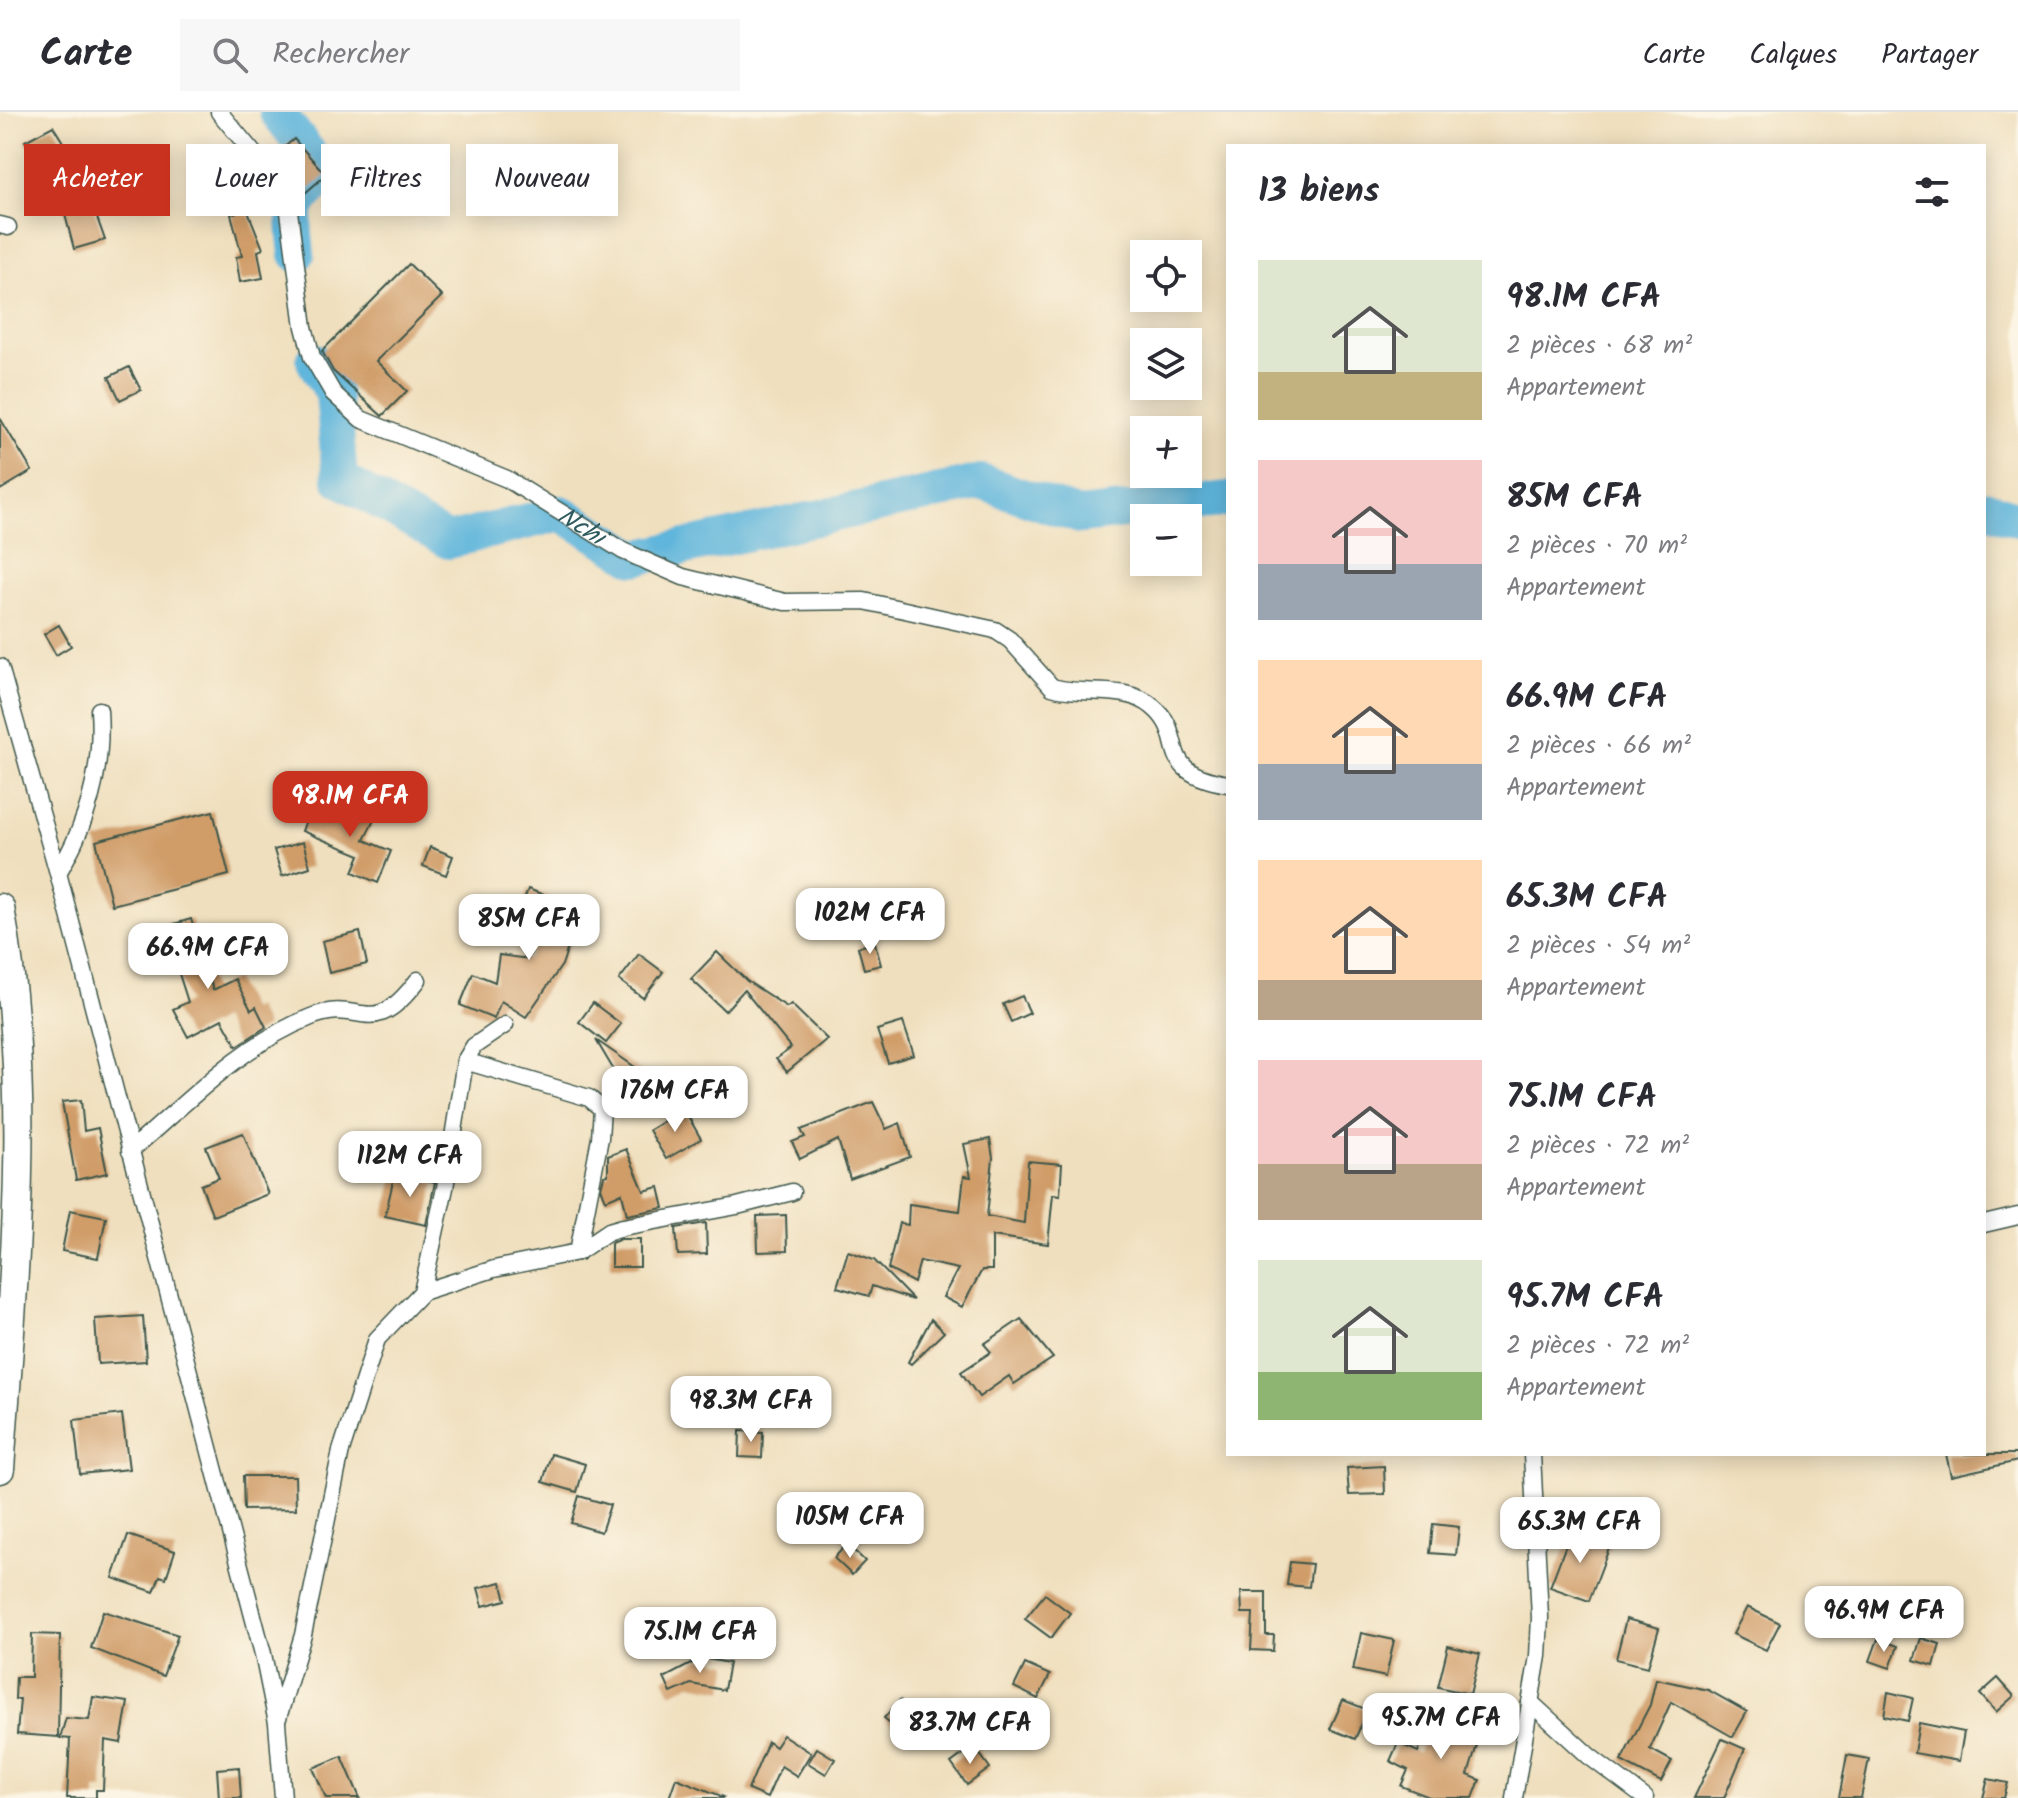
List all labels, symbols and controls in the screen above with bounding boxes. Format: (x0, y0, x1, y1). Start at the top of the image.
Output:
search box (180, 19, 740, 91)
text: Carte (40, 25, 132, 85)
text: Rechercher (272, 31, 409, 79)
icon: search (208, 33, 252, 77)
text: Carte (1643, 33, 1705, 78)
text: Calques (1749, 33, 1837, 78)
text: Partager (1881, 33, 1978, 78)
chip: Acheter (24, 144, 170, 216)
chip: Louer (186, 144, 305, 216)
chip: Filtres (321, 144, 450, 216)
chip: Nouveau (466, 144, 618, 216)
text: 13 biens (1258, 165, 1379, 219)
icon: filters (1910, 170, 1954, 214)
map controls (1130, 240, 1202, 576)
button: locate (1130, 240, 1202, 312)
text: 98.1M CFA (1506, 271, 1661, 325)
icon: home (1322, 292, 1418, 388)
text: 2 pièces · 68 m² (1506, 325, 1692, 367)
button: layers (1130, 328, 1202, 400)
text: Appartement (1506, 367, 1646, 409)
button: + (1130, 416, 1202, 488)
text: 85M CFA (1506, 471, 1643, 525)
icon: home (1322, 492, 1418, 588)
water label: Nchi (549, 496, 618, 561)
button: − (1130, 504, 1202, 576)
text: 2 pièces · 70 m² (1506, 525, 1687, 567)
text: Appartement (1506, 567, 1646, 609)
text: 66.9M CFA (1506, 671, 1668, 725)
icon: home (1322, 692, 1418, 788)
text: 2 pièces · 66 m² (1506, 725, 1691, 767)
text: Appartement (1506, 767, 1646, 809)
pin: 98.1M CFA (258, 771, 442, 839)
text: 98.1M CFA (291, 776, 409, 818)
text: 65.3M CFA (1506, 871, 1668, 925)
pin: 102M CFA (787, 888, 953, 956)
icon: home (1322, 892, 1418, 988)
text: 102M CFA (814, 893, 926, 935)
pin: 85M CFA (455, 894, 603, 962)
text: 85M CFA (477, 899, 581, 941)
pin: 66.9M CFA (116, 923, 300, 991)
text: 2 pièces · 54 m² (1506, 925, 1690, 967)
text: 66.9M CFA (146, 928, 270, 970)
text: Appartement (1506, 967, 1646, 1009)
pin: 176M CFA (592, 1066, 758, 1134)
text: 176M CFA (620, 1071, 730, 1113)
text: 75.1M CFA (1506, 1071, 1657, 1125)
icon: home (1322, 1092, 1418, 1188)
text: 2 pièces · 72 m² (1506, 1125, 1689, 1167)
pin: 112M CFA (327, 1131, 493, 1199)
text: 112M CFA (356, 1136, 464, 1178)
text: Appartement (1506, 1167, 1646, 1209)
text: 95.7M CFA (1506, 1271, 1664, 1325)
icon: home (1322, 1292, 1418, 1388)
text: 2 pièces · 72 m² (1506, 1325, 1689, 1367)
text: Appartement (1506, 1367, 1646, 1409)
pin: 98.3M CFA (659, 1376, 843, 1444)
text: 98.3M CFA (688, 1381, 814, 1423)
pin: 105M CFA (767, 1492, 933, 1560)
text: 105M CFA (795, 1497, 905, 1539)
pin: 65.3M CFA (1488, 1497, 1672, 1565)
text: 65.3M CFA (1518, 1502, 1642, 1544)
pin: 96.9M CFA (1792, 1586, 1976, 1654)
text: 96.9M CFA (1823, 1591, 1945, 1633)
pin: 75.1M CFA (608, 1607, 792, 1675)
text: 75.1M CFA (642, 1612, 758, 1654)
pin: 95.7M CFA (1349, 1693, 1533, 1761)
pin: 83.7M CFA (878, 1698, 1062, 1766)
text: 95.7M CFA (1381, 1698, 1501, 1740)
text: 83.7M CFA (908, 1703, 1032, 1745)

